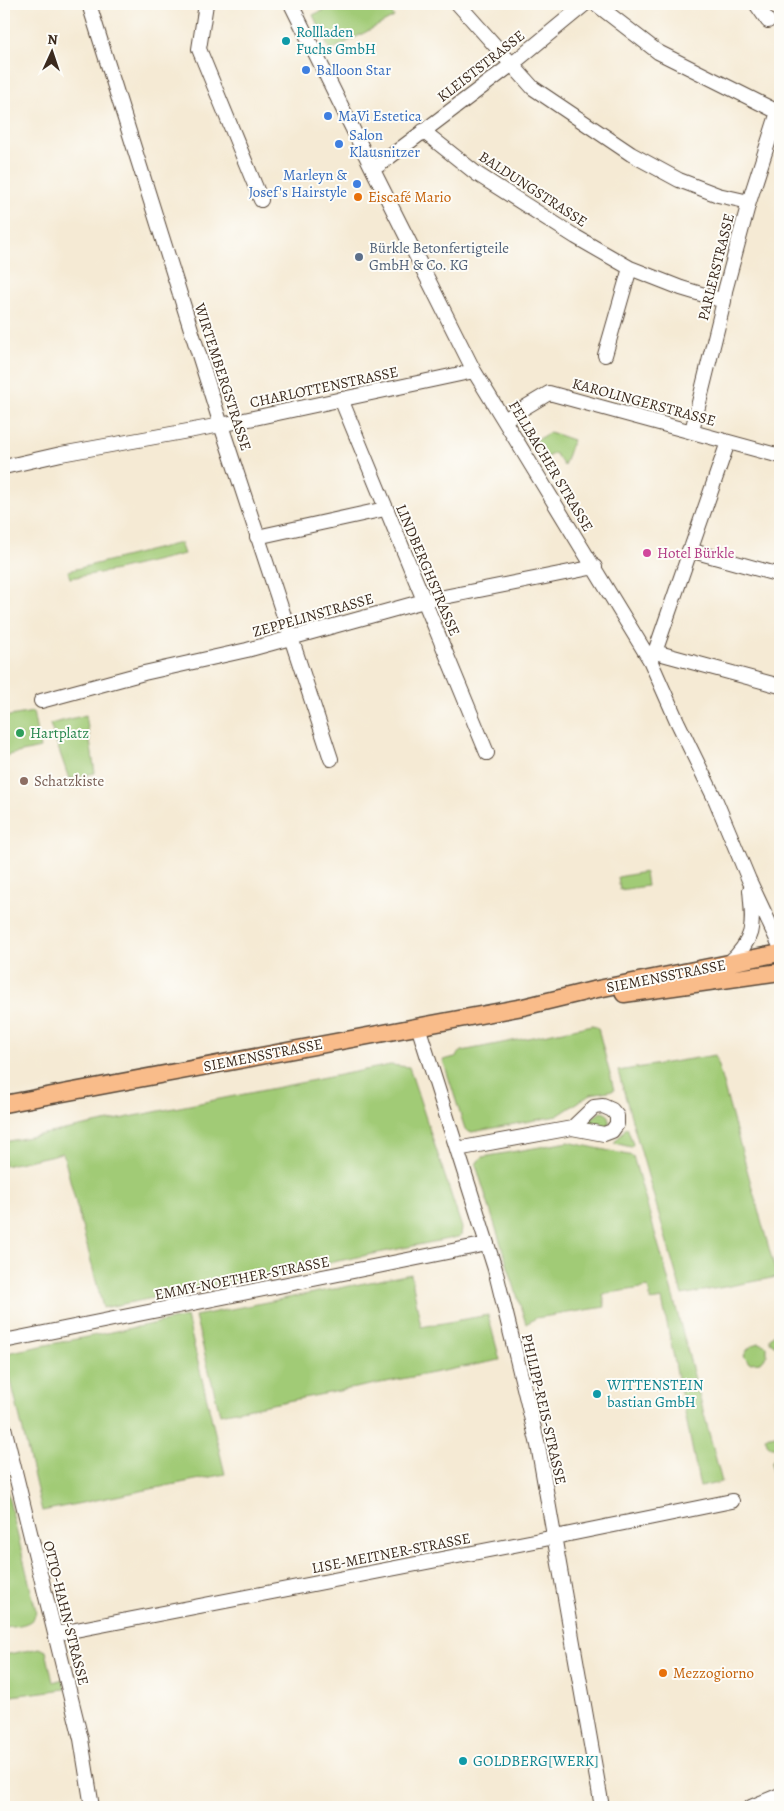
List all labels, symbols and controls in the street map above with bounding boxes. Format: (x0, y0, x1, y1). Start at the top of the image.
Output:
place label: Rollladen Fuchs GmbH (296, 22, 376, 59)
street label: KLEISTSTRASSE (433, 25, 529, 107)
north arrow (28, 28, 78, 78)
text: N (47, 30, 58, 49)
marker: Rollladen Fuchs GmbH (280, 35, 292, 47)
place label: Balloon Star (316, 60, 391, 80)
marker: Balloon Star (300, 64, 312, 76)
place label: MaVi Estetica (338, 106, 422, 126)
marker: MaVi Estetica (322, 110, 334, 122)
place label: Salon Klausnitzer (349, 125, 420, 162)
marker: Salon Klausnitzer (333, 138, 345, 150)
street label: BALDUNGSTRASSE (475, 146, 591, 232)
place label: Marleyn & Josef's Hairstyle (249, 165, 347, 202)
marker: Marleyn & Josef's Hairstyle (351, 178, 363, 190)
place label: Eiscafé Mario (368, 187, 451, 207)
marker: Eiscafé Mario (352, 191, 364, 203)
street label: PARLERSTRASSE (693, 211, 739, 323)
place label: Bürkle Betonfertigteile GmbH & Co. KG (369, 238, 509, 275)
marker: Bürkle Betonfertigteile GmbH & Co. KG (353, 251, 365, 263)
street label: WIRTEMBERGSTRASSE (189, 300, 256, 453)
street label: CHARLOTTENSTRASSE (248, 361, 400, 413)
street label: KAROLINGERSTRASSE (570, 373, 718, 431)
street label: FELLBACHER STRASSE (504, 397, 598, 535)
street label: LINDBERGHSTRASSE (391, 501, 465, 639)
place label: Hotel Bürkle (657, 543, 735, 563)
marker: Hotel Bürkle (641, 547, 653, 559)
street label: ZEPPELINSTRASSE (250, 588, 376, 642)
place label: Hartplatz (30, 723, 89, 743)
marker: Hartplatz (14, 727, 26, 739)
place label: Schatzkiste (34, 771, 105, 791)
marker: Schatzkiste (18, 775, 30, 787)
street label: SIEMENSSTRASSE (605, 955, 727, 997)
street label: SIEMENSSTRASSE (202, 1034, 324, 1076)
street label: EMMY-NOETHER-STRASSE (153, 1251, 331, 1305)
street label: PHILIPP-REIS-STRASSE (517, 1332, 571, 1486)
place label: WITTENSTEIN bastian GmbH (606, 1375, 704, 1412)
marker: WITTENSTEIN bastian GmbH (591, 1388, 603, 1400)
street label: LISE-MEITNER-STRASSE (310, 1528, 472, 1578)
street label: OTTO-HAHN-STRASSE (38, 1539, 94, 1687)
place label: Mezzogiorno (673, 1663, 754, 1683)
marker: Mezzogiorno (657, 1667, 669, 1679)
place label: GOLDBERG[WERK] (473, 1751, 599, 1771)
marker: GOLDBERG[WERK] (457, 1755, 469, 1767)

